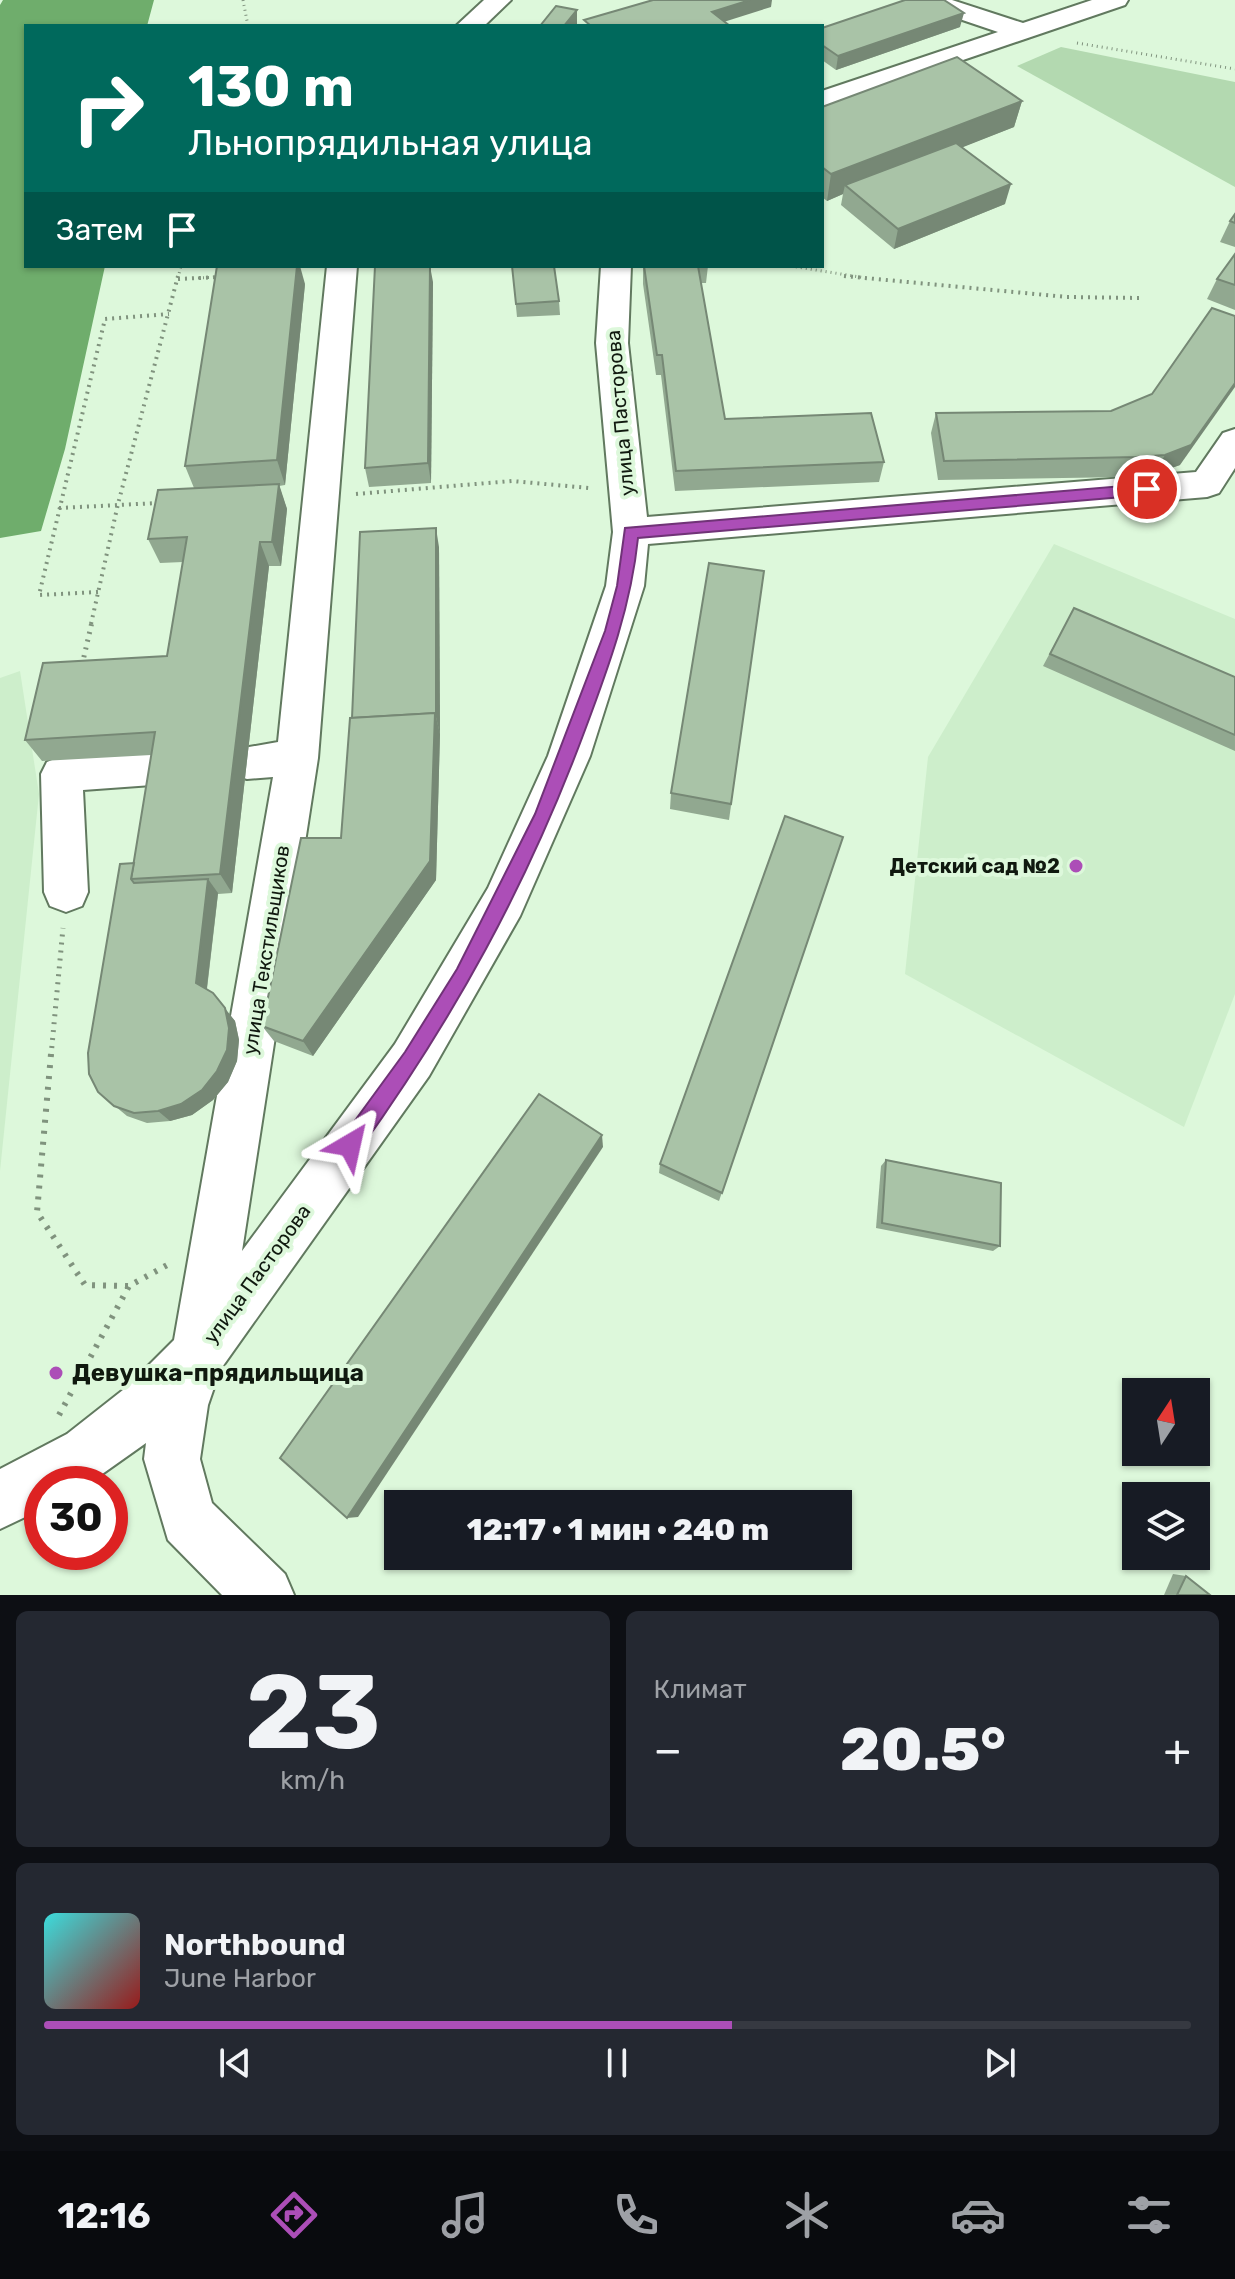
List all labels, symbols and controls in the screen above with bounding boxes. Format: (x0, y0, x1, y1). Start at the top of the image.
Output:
text: 130 m (188, 54, 354, 120)
icon: right (56, 56, 160, 160)
text: Льнопрядильная улица (188, 121, 593, 164)
icon: arrive (160, 208, 204, 252)
text: Затем (56, 212, 144, 248)
street label: улица Пасторова (601, 329, 639, 497)
pin (1113, 455, 1181, 523)
icon: arrive (1125, 467, 1169, 511)
street label: улица Текстильщиков (238, 843, 294, 1057)
place label: Детский сад №2 (889, 854, 1060, 878)
marker: Детский сад №2 (1067, 857, 1085, 875)
position arrow (308, 1103, 392, 1187)
street label: улица Пасторова (198, 1200, 316, 1348)
place label: Девушка-прядильщица (72, 1359, 364, 1387)
marker: Девушка-прядильщица (47, 1364, 65, 1382)
north arrow (1122, 1378, 1210, 1466)
map controls (1122, 1378, 1210, 1570)
speed limit sign: 30 (24, 1466, 128, 1570)
button: layers (1122, 1482, 1210, 1570)
text: 12:17 · 1 мин · 240 m (467, 1512, 769, 1548)
text: 23 (245, 1651, 381, 1774)
text: Климат (654, 1674, 746, 1705)
text: 20.5° (840, 1714, 1006, 1785)
text: − (654, 1724, 682, 1776)
text: + (1164, 1724, 1191, 1776)
text: km/h (280, 1765, 345, 1796)
text: Northbound (164, 1927, 346, 1963)
text: June Harbor (164, 1963, 316, 1994)
icon: previous (213, 2041, 257, 2085)
icon: pause (595, 2041, 639, 2085)
icon: next (978, 2041, 1022, 2085)
icon: directions (266, 2187, 322, 2243)
icon: music (437, 2187, 493, 2243)
icon: phone (608, 2187, 664, 2243)
icon: climate (779, 2187, 835, 2243)
icon: car (950, 2187, 1006, 2243)
icon: filters (1121, 2187, 1177, 2243)
text: 12:16 (58, 2194, 151, 2237)

